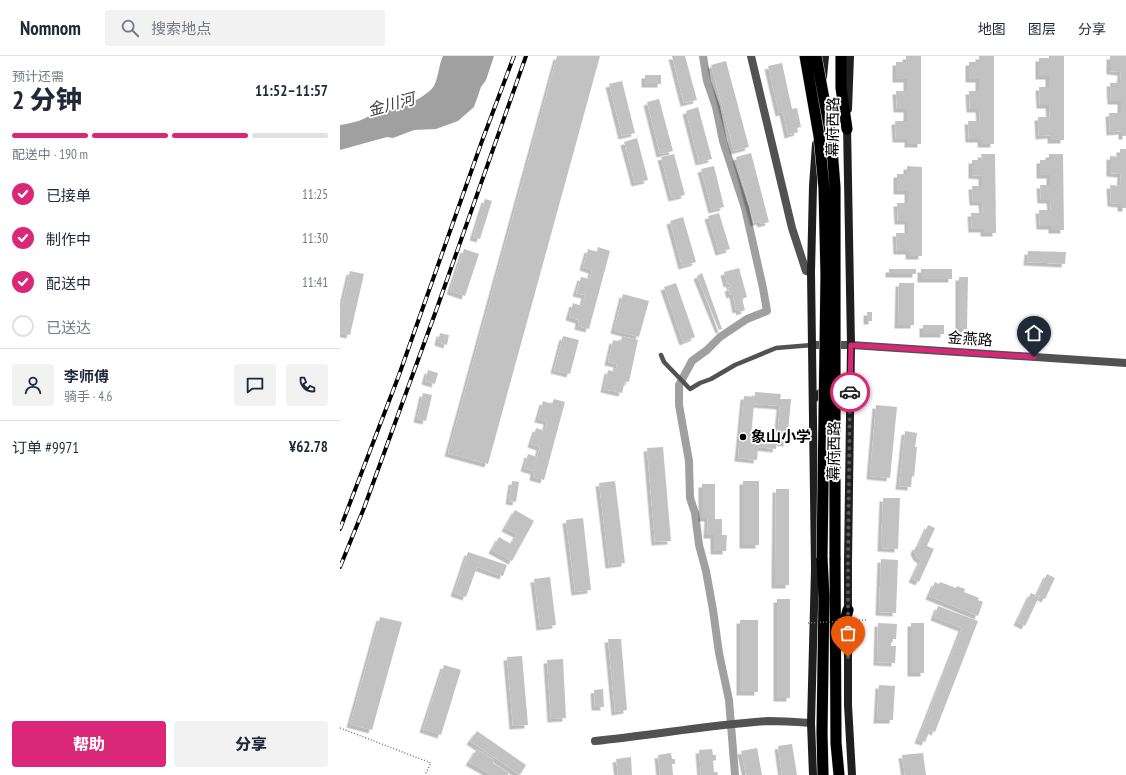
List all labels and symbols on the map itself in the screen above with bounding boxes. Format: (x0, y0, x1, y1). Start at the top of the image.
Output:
water label: 金川河 (365, 87, 420, 120)
street label: 幕府西路 (822, 97, 843, 157)
pin (1017, 316, 1051, 357)
street label: 金燕路 (947, 327, 993, 350)
courier (830, 372, 870, 412)
street label: 幕府西路 (823, 421, 844, 481)
place label: 象山小学 (751, 427, 811, 446)
marker: 象山小学 (738, 432, 748, 442)
pin (831, 616, 865, 657)

